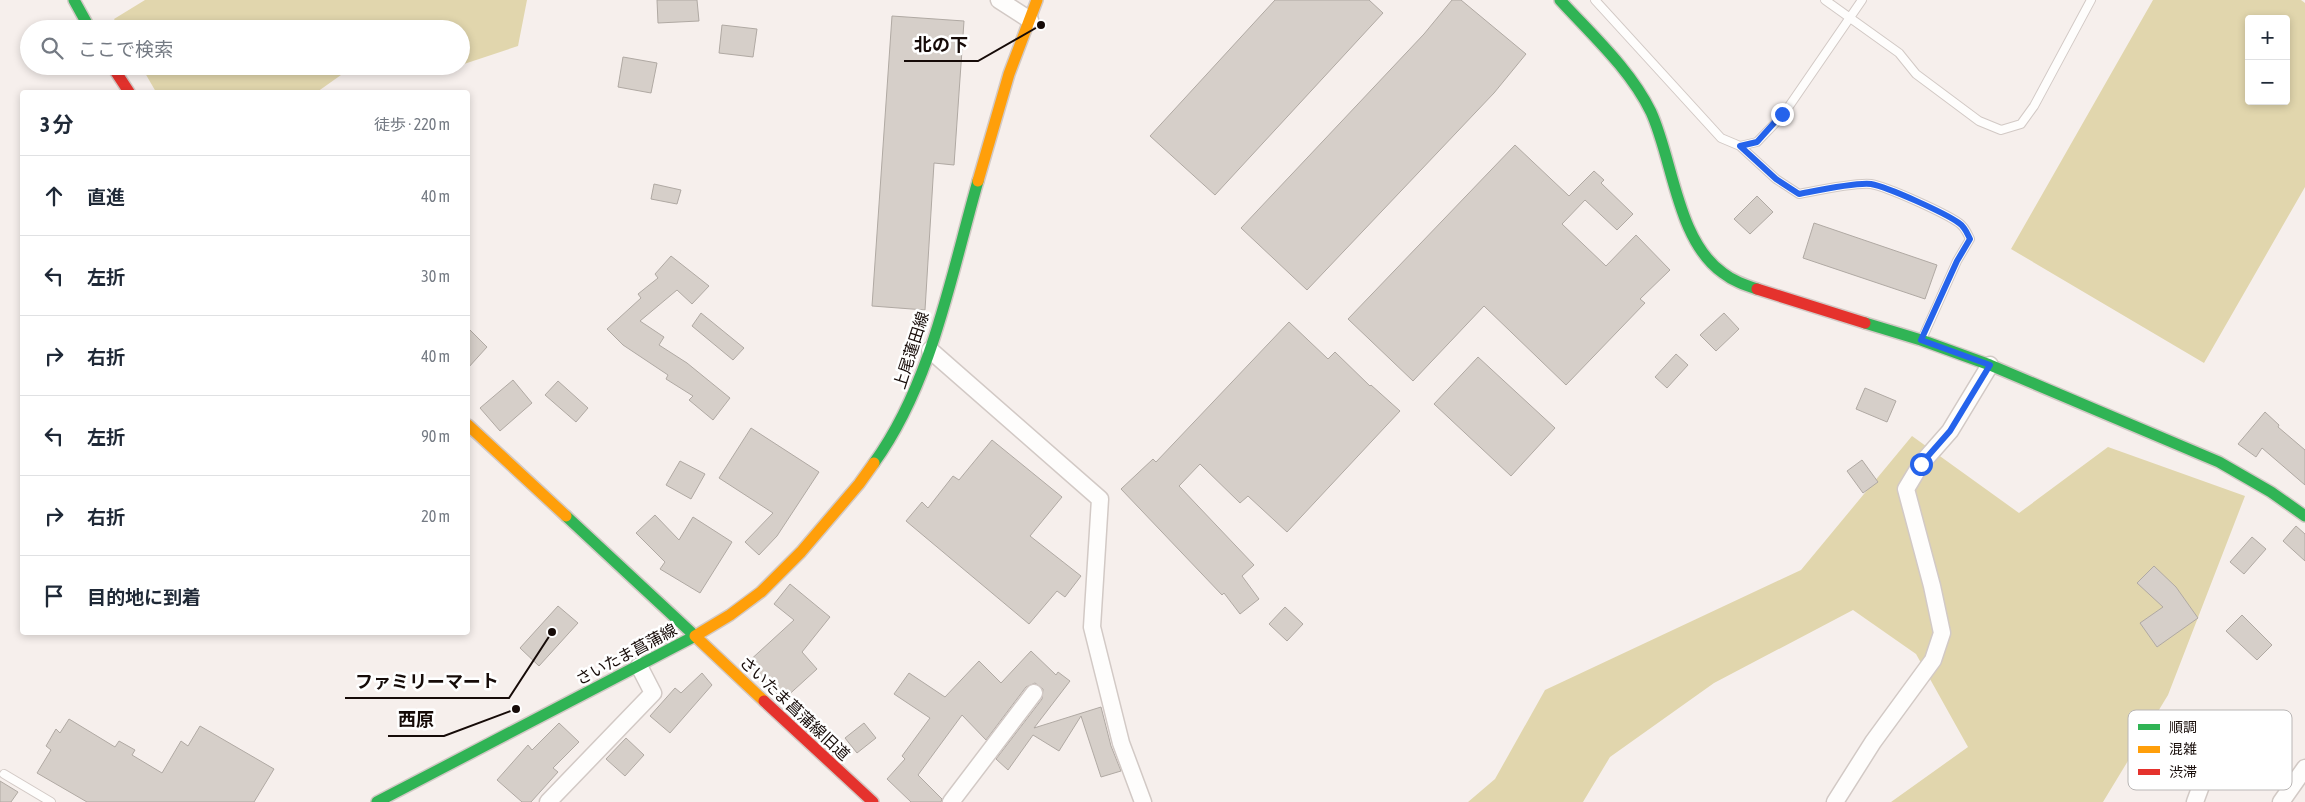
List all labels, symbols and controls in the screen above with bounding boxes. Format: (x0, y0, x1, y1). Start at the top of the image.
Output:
map controls (2245, 15, 2290, 105)
button: + (2245, 15, 2290, 60)
search box (20, 20, 470, 75)
callout: 北の下 (904, 28, 978, 61)
icon: search (38, 34, 66, 62)
text: 北の下 (914, 34, 968, 55)
text: ここで検索 (78, 38, 173, 60)
button: − (2245, 60, 2290, 105)
route end (1771, 103, 1794, 126)
text: 3 分 (40, 112, 74, 136)
text: 徒歩 · 220 m (374, 115, 450, 133)
icon: ahead (40, 182, 68, 210)
text: 直進 (87, 186, 125, 208)
text: 40 m (421, 187, 450, 205)
icon: left (40, 262, 68, 290)
text: 左折 (87, 266, 125, 288)
text: 30 m (421, 267, 450, 285)
street label: 上尾蓮田線 (890, 309, 932, 391)
icon: right (40, 342, 68, 370)
text: 右折 (87, 346, 125, 368)
text: 40 m (421, 347, 450, 365)
icon: left (40, 422, 68, 450)
text: 左折 (87, 426, 125, 448)
text: 90 m (421, 427, 450, 445)
route start (1910, 453, 1933, 476)
icon: right (40, 502, 68, 530)
text: 右折 (87, 506, 125, 528)
text: 20 m (421, 507, 450, 525)
icon: arrive (40, 582, 68, 610)
text: 目的地に到着 (87, 586, 201, 608)
street label: さいたま菖蒲線 (573, 620, 679, 688)
street label: さいたま菖蒲線旧道 (736, 652, 854, 764)
callout: ファミリーマート (345, 665, 509, 698)
text: ファミリーマート (355, 671, 499, 692)
callout: 西原 (388, 703, 444, 736)
text: 西原 (398, 709, 434, 730)
legend (2128, 710, 2292, 790)
text: 順調 (2169, 719, 2197, 735)
text: 混雑 (2169, 741, 2197, 757)
text: 渋滞 (2169, 764, 2197, 780)

